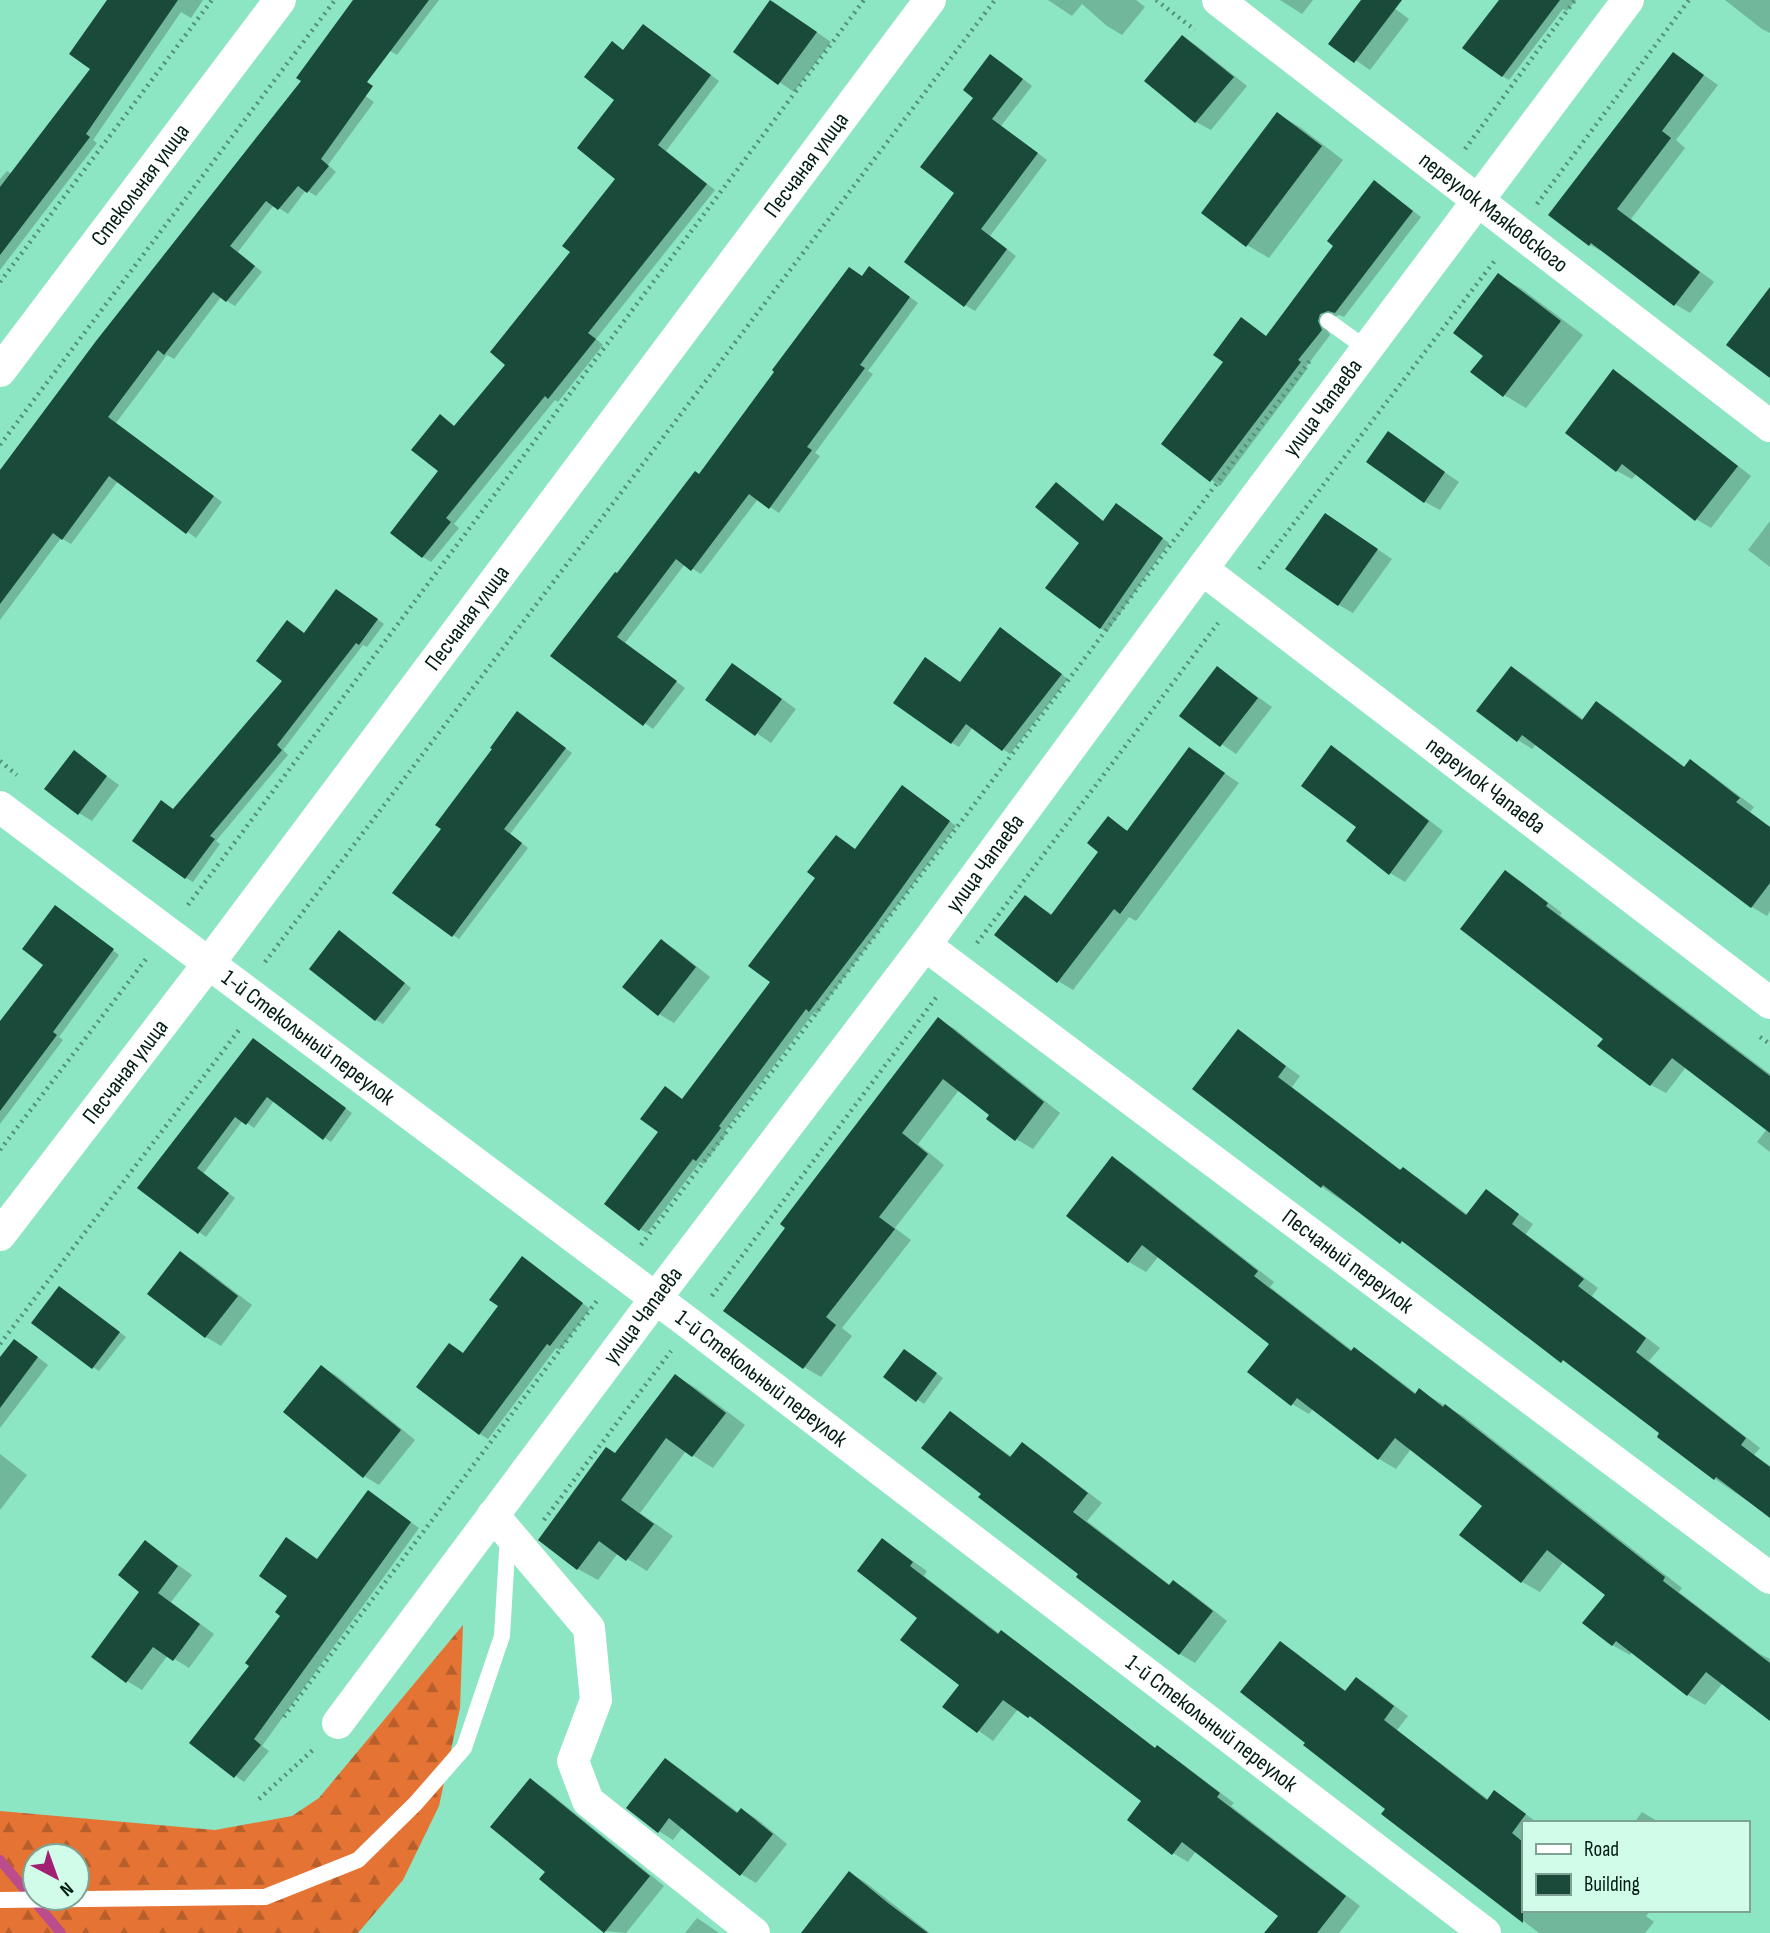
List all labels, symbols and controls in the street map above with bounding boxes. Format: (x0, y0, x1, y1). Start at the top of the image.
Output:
street label: Песчаная улица (758, 107, 855, 223)
street label: Стекольная улица (85, 118, 196, 252)
street label: переулок Маяковского (1413, 146, 1574, 279)
street label: улица Чапаева (1277, 353, 1368, 462)
street label: Песчаная улица (419, 560, 516, 676)
street label: переулок Чапаева (1420, 731, 1551, 840)
street label: улица Чапаева (940, 809, 1031, 918)
street label: 1-й Стекольный переулок (216, 964, 400, 1112)
street label: Песчаная улица (77, 1014, 174, 1129)
street label: Песчаный переулок (1276, 1203, 1419, 1320)
street label: улица Чапаева (597, 1261, 689, 1370)
street label: 1-й Стекольный переулок (670, 1304, 853, 1453)
street label: 1-й Стекольный переулок (1120, 1649, 1303, 1798)
legend (1522, 1821, 1749, 1912)
text: Road (1584, 1837, 1619, 1862)
north arrow (21, 1842, 91, 1912)
text: Building (1584, 1872, 1640, 1897)
text: N (55, 1877, 78, 1901)

